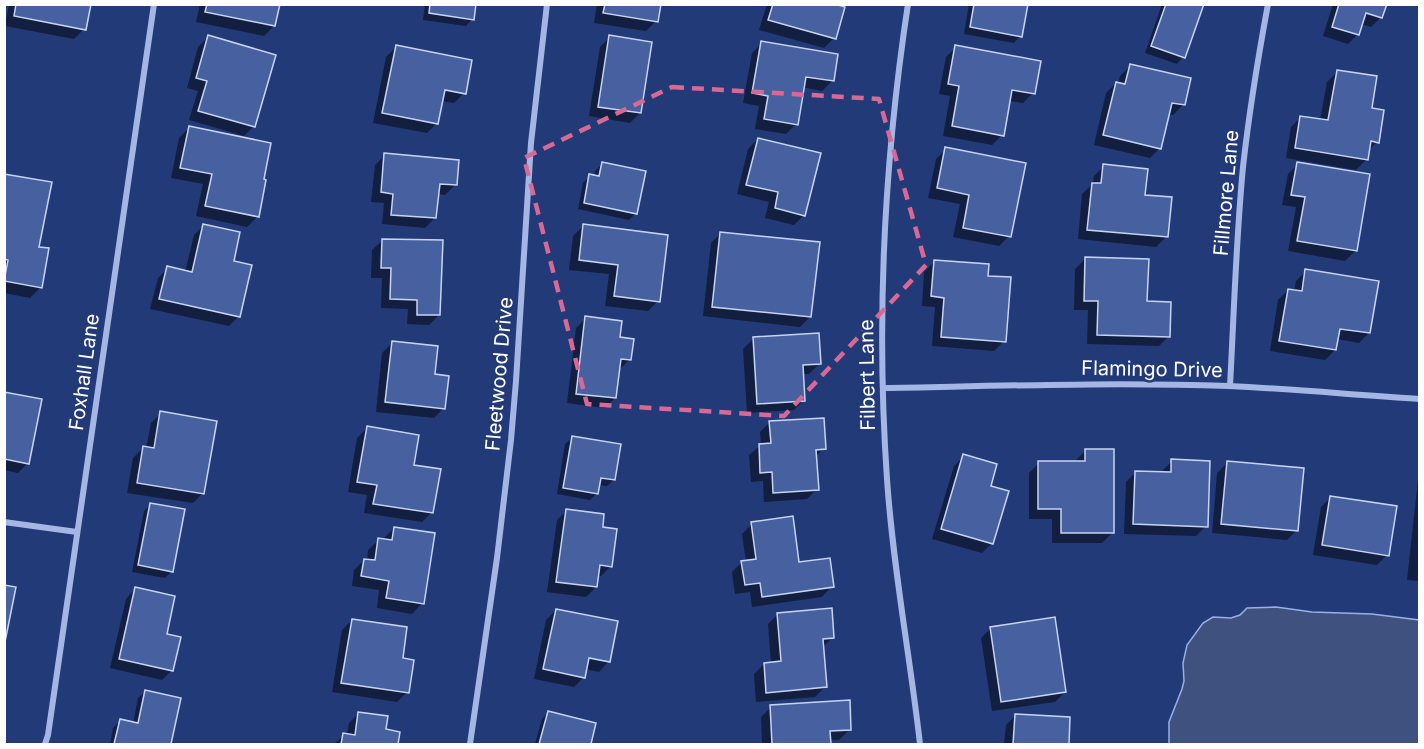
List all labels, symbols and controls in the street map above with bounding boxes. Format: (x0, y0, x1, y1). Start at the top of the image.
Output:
street label: Fillmore Lane (1209, 129, 1243, 257)
street label: Fleetwood Drive (480, 296, 518, 452)
street label: Foxhall Lane (64, 312, 104, 432)
street label: Filbert Lane (854, 319, 880, 431)
street label: Flamingo Drive (1081, 356, 1223, 382)

